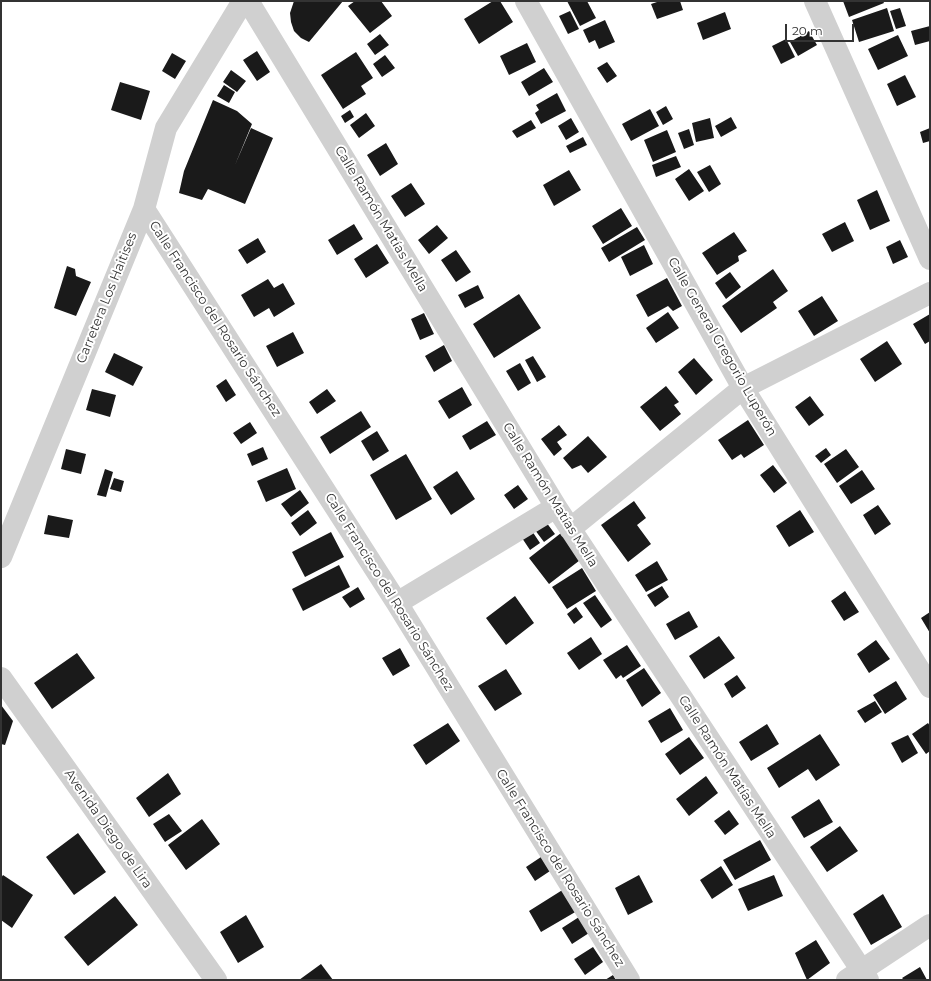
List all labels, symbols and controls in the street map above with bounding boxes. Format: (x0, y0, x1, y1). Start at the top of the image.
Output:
scale bar (787, 16, 856, 42)
text: 20 m (792, 23, 823, 38)
street label: Calle Ramón Matías Mella (331, 143, 431, 295)
street label: Calle Francisco del Rosario Sánchez (146, 218, 284, 420)
street label: Carretera Los Haitises (74, 230, 140, 366)
street label: Calle General Gregorio Luperón (664, 255, 780, 439)
street label: Calle Ramón Matías Mella (499, 420, 601, 570)
street label: Calle Francisco del Rosario Sánchez (321, 490, 457, 694)
street label: Calle Ramón Matías Mella (675, 693, 779, 841)
street label: Avenida Diego de Lira (61, 766, 155, 892)
street label: Calle Francisco del Rosario Sánchez (492, 766, 628, 970)

